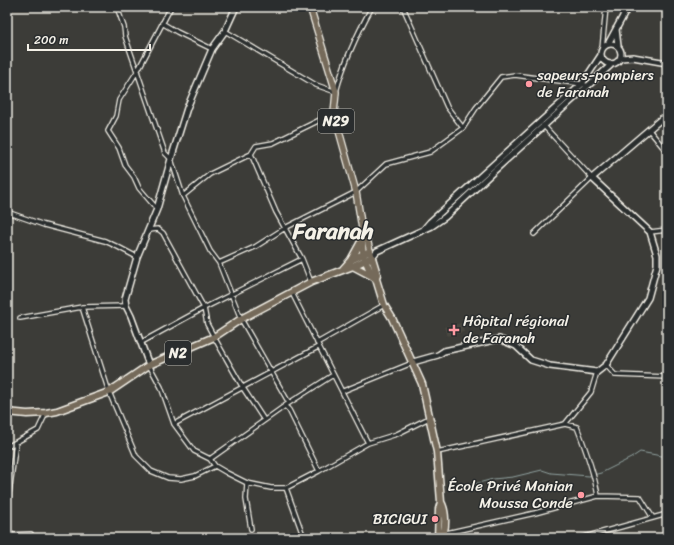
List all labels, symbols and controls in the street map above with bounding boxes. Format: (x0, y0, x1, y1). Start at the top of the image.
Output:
scale bar (28, 26, 150, 52)
text: 200 m (34, 29, 68, 51)
place label: sapeurs-pompiers de Faranah (536, 62, 655, 105)
marker: sapeurs-pompiers de Faranah (524, 79, 534, 89)
road number: N29 (318, 109, 354, 133)
district label: Faranah (291, 211, 374, 252)
place label: Hôpital régional de Faranah (463, 308, 569, 351)
marker: Hôpital régional de Faranah (448, 324, 460, 336)
road number: N2 (165, 341, 191, 365)
place label: École Privé Manian Moussa Conde (447, 473, 573, 516)
marker: École Privé Manian Moussa Conde (576, 490, 586, 500)
place label: BICIGUI (373, 506, 428, 532)
marker: BICIGUI (430, 514, 440, 524)

